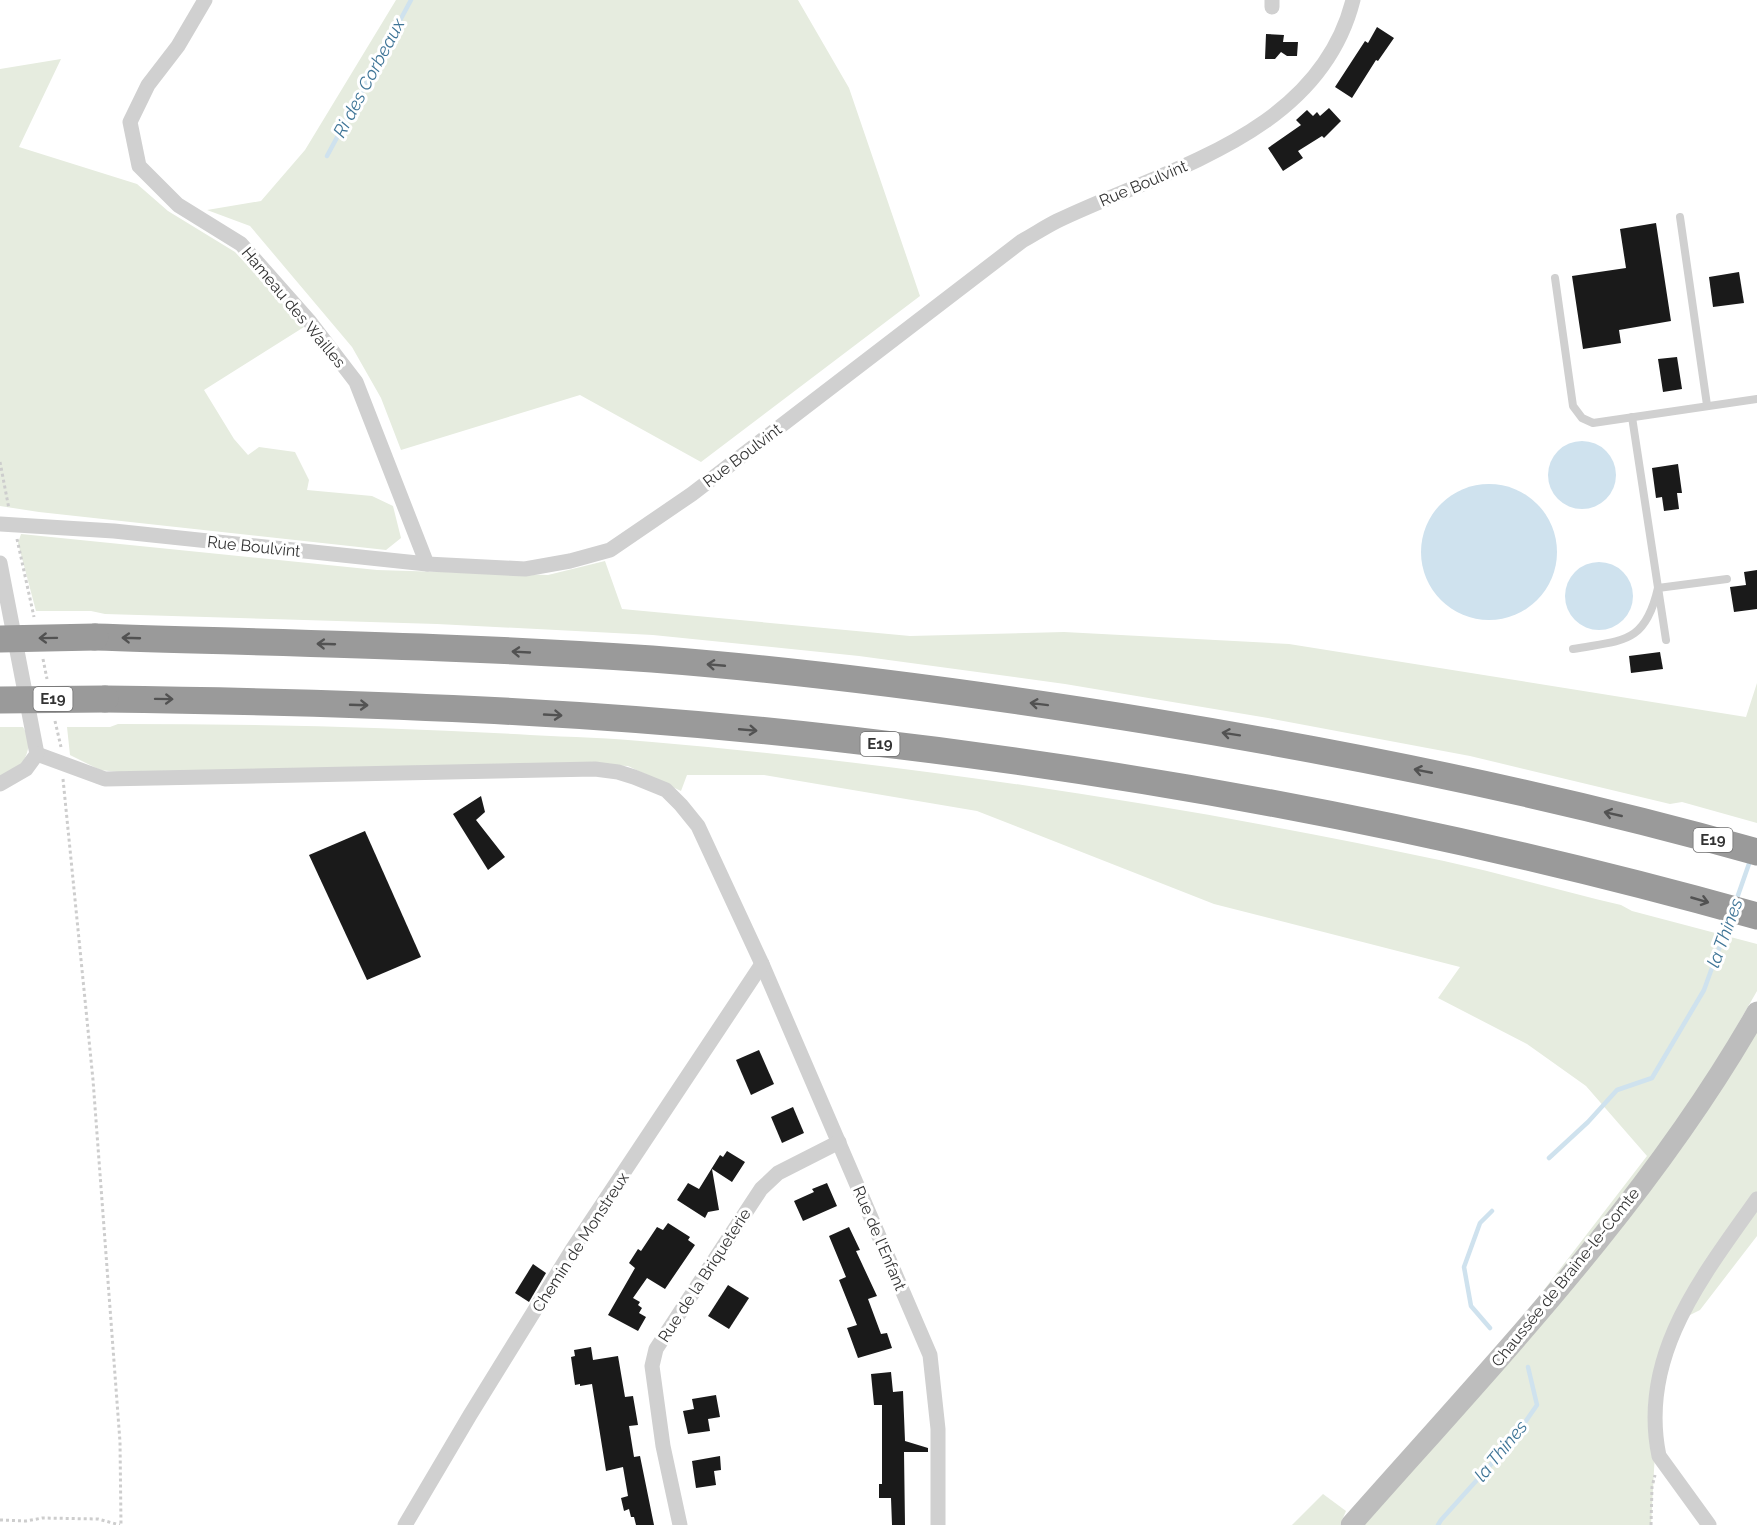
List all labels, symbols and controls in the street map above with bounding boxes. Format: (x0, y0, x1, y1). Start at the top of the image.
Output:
water label: Ri des Corbeaux (329, 14, 409, 141)
street label: Rue Boulvint (1096, 156, 1191, 211)
street label: Hameau des Wailles (238, 243, 350, 372)
street label: Rue Boulvint (699, 419, 786, 491)
street label: Rue Boulvint (206, 532, 302, 561)
one-way arrow (38, 632, 58, 643)
one-way arrow (122, 632, 142, 643)
one-way arrow (317, 638, 337, 649)
one-way arrow (512, 646, 532, 657)
one-way arrow (706, 659, 726, 670)
road number: E19 (34, 687, 72, 711)
one-way arrow (153, 694, 173, 705)
one-way arrow (1029, 698, 1049, 709)
one-way arrow (348, 700, 368, 711)
one-way arrow (543, 710, 563, 721)
one-way arrow (737, 725, 757, 736)
one-way arrow (1222, 729, 1242, 740)
road number: E19 (860, 732, 900, 756)
one-way arrow (1413, 765, 1433, 776)
one-way arrow (1604, 808, 1623, 819)
road number: E19 (1694, 828, 1732, 852)
one-way arrow (1690, 895, 1709, 906)
water label: la Thines (1702, 895, 1747, 970)
street label: Chemin de Monstreux (528, 1169, 633, 1316)
street label: Rue de l'Enfant (849, 1183, 910, 1294)
street label: Chaussée de Braine-le-Comte (1487, 1184, 1643, 1370)
street label: Rue de la Briqueterie (654, 1205, 755, 1346)
water label: la Thines (1470, 1416, 1532, 1485)

